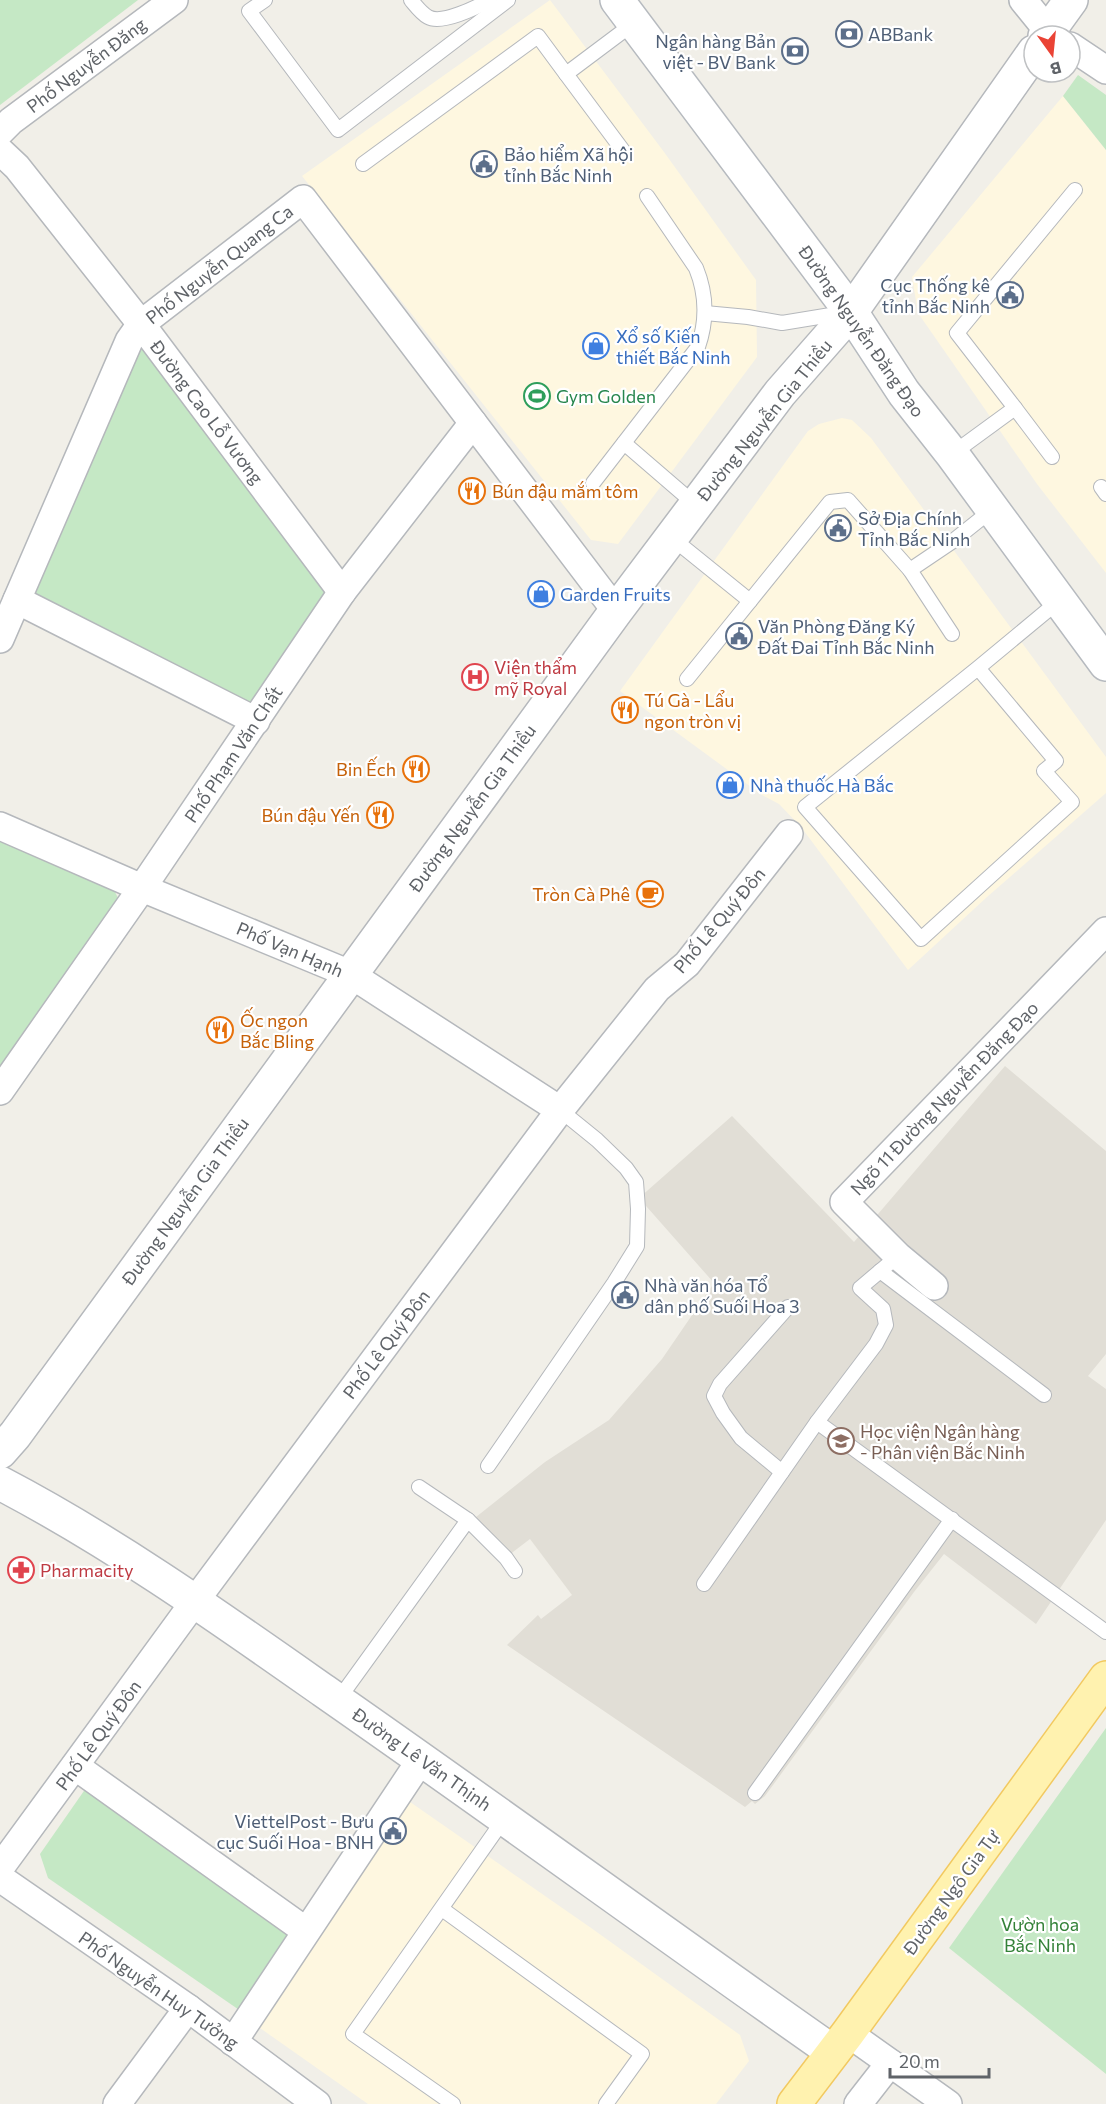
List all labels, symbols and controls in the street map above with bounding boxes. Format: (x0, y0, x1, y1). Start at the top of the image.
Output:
street label: Phố Nguyễn Đăng (22, 13, 150, 117)
bank icon: ABBank (834, 19, 864, 49)
place label: ABBank (868, 23, 933, 45)
north arrow (1022, 24, 1082, 84)
place label: Ngân hàng Bản việt - BV Bank (655, 30, 776, 73)
bank icon: Ngân hàng Bản việt - BV Bank (780, 36, 810, 66)
text: B (1048, 58, 1064, 80)
place label: Bảo hiểm Xã hội tỉnh Bắc Ninh (504, 143, 633, 186)
public building icon: Bảo hiểm Xã hội tỉnh Bắc Ninh (469, 149, 499, 179)
street label: Phố Nguyễn Quang Ca (141, 200, 297, 328)
street label: Đường Nguyễn Đăng Đạo (794, 240, 930, 421)
place label: Cục Thống kê tỉnh Bắc Ninh (880, 274, 990, 317)
public building icon: Cục Thống kê tỉnh Bắc Ninh (995, 280, 1025, 310)
place label: Xổ số Kiến thiết Bắc Ninh (616, 325, 731, 368)
shop icon: Xổ số Kiến thiết Bắc Ninh (581, 331, 611, 361)
street label: Đường Cao Lỗ Vương (145, 335, 268, 488)
street label: Đường Nguyễn Gia Thiều (691, 335, 836, 506)
sports icon: Gym Golden (522, 381, 552, 411)
place label: Gym Golden (556, 385, 656, 407)
restaurant icon: Bún đậu mắm tôm (457, 476, 487, 506)
place label: Bún đậu mắm tôm (492, 480, 639, 502)
place label: Sở Địa Chính Tỉnh Bắc Ninh (858, 507, 970, 550)
public building icon: Sở Địa Chính Tỉnh Bắc Ninh (823, 513, 853, 543)
shop icon: Garden Fruits (526, 579, 556, 609)
place label: Garden Fruits (560, 583, 671, 605)
place label: Văn Phòng Đăng Ký Đất Đai Tỉnh Bắc Ninh (757, 615, 935, 658)
public building icon: Văn Phòng Đăng Ký Đất Đai Tỉnh Bắc Ninh (724, 621, 754, 651)
place label: Viện thẩm mỹ Royal (494, 656, 577, 699)
hospital icon: Viện thẩm mỹ Royal (460, 662, 490, 692)
street label: Phố Phạm Văn Chất (179, 682, 287, 826)
place label: Tú Gà - Lẩu ngon tròn vị (644, 689, 741, 732)
restaurant icon: Tú Gà - Lẩu ngon tròn vị (610, 695, 640, 725)
street label: Đường Nguyễn Gia Thiều (403, 720, 540, 897)
restaurant icon: Bin Ếch (401, 754, 431, 784)
place label: Bin Ếch (336, 756, 396, 780)
shop icon: Nhà thuốc Hà Bắc (715, 770, 745, 800)
place label: Nhà thuốc Hà Bắc (750, 774, 894, 796)
restaurant icon: Bún đậu Yến (365, 800, 395, 830)
place label: Bún đậu Yến (261, 804, 360, 826)
street label: Phố Lê Quý Đôn (669, 863, 769, 977)
cafe icon: Tròn Cà Phê (635, 879, 665, 909)
place label: Tròn Cà Phê (532, 883, 630, 905)
street label: Phố Vạn Hạnh (233, 917, 347, 981)
street label: Ngõ 11 Đường Nguyễn Đăng Đạo (845, 997, 1043, 1199)
place label: Ốc ngon Bắc Bling (240, 1007, 314, 1052)
restaurant icon: Ốc ngon Bắc Bling (205, 1015, 235, 1045)
street label: Đường Nguyễn Gia Thiều (116, 1113, 253, 1290)
place label: Nhà văn hóa Tổ dân phố Suối Hoa 3 (644, 1274, 799, 1317)
public building icon: Nhà văn hóa Tổ dân phố Suối Hoa 3 (610, 1280, 640, 1310)
street label: Phố Lê Quý Đôn (338, 1285, 434, 1403)
place label: Học viện Ngân hàng - Phân viện Bắc Ninh (860, 1420, 1025, 1463)
school or university icon: Học viện Ngân hàng - Phân viện Bắc Ninh (826, 1426, 856, 1456)
pharmacy icon: Pharmacity (6, 1555, 36, 1585)
place label: Pharmacity (40, 1559, 134, 1581)
street label: Phố Lê Quý Đôn (51, 1676, 145, 1794)
street label: Đường Lê Văn Thịnh (348, 1702, 496, 1815)
place label: ViettelPost - Bưu cục Suối Hoa - BNH (216, 1810, 374, 1853)
public building icon: ViettelPost - Bưu cục Suối Hoa - BNH (378, 1816, 408, 1846)
street label: Đường Ngô Gia Tự (898, 1825, 1004, 1960)
park label: Vườn hoa Bắc Ninh (1001, 1913, 1079, 1956)
street label: Phố Nguyễn Huy Tưởng (75, 1926, 244, 2054)
scale bar (890, 2041, 989, 2079)
text: 20 m (899, 2050, 940, 2072)

